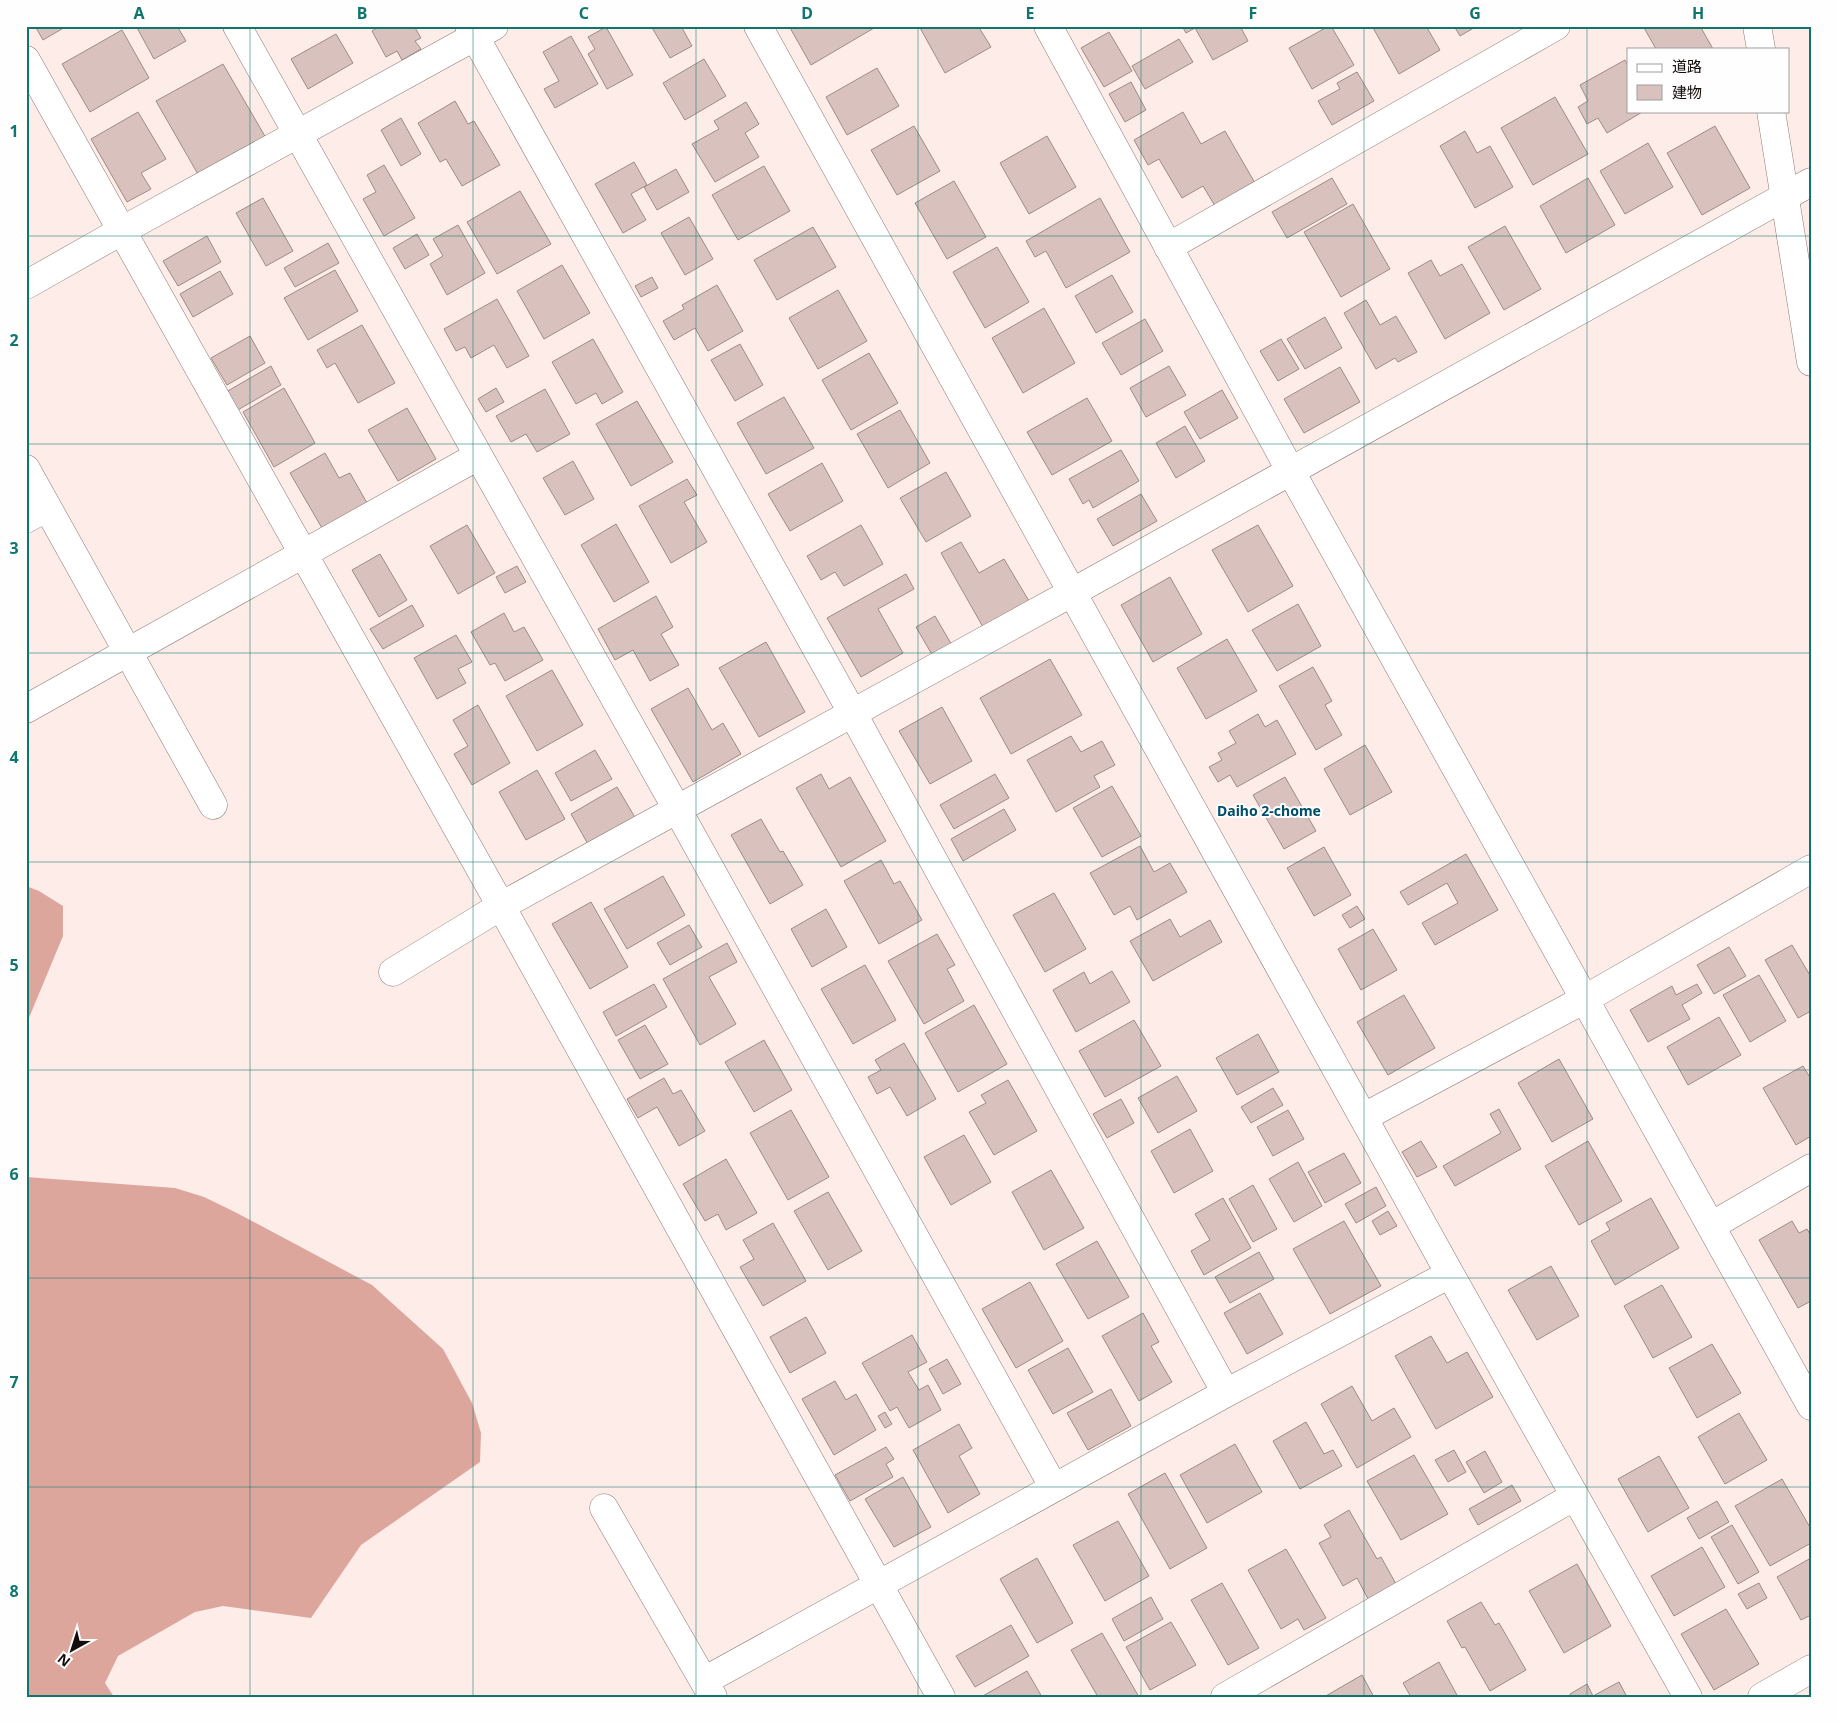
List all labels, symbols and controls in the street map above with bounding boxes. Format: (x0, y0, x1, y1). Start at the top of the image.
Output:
text: A (133, 2, 145, 24)
text: B (357, 2, 367, 24)
text: C (579, 2, 589, 24)
text: D (801, 2, 813, 24)
text: E (1026, 2, 1035, 24)
text: F (1249, 2, 1257, 24)
text: G (1469, 2, 1481, 24)
text: H (1692, 2, 1704, 24)
legend (1627, 48, 1790, 112)
text: 道路 (1672, 56, 1702, 76)
text: 建物 (1672, 82, 1702, 102)
text: 1 (9, 120, 19, 142)
text: 2 (9, 329, 19, 351)
text: 3 (9, 537, 19, 559)
text: 4 (9, 746, 19, 768)
district label: Daiho 2-chome (1217, 801, 1321, 820)
text: 5 (9, 954, 19, 976)
text: 6 (9, 1163, 19, 1185)
text: 7 (9, 1371, 19, 1393)
text: 8 (9, 1580, 19, 1602)
north arrow (48, 1626, 98, 1676)
text: N (53, 1650, 74, 1671)

